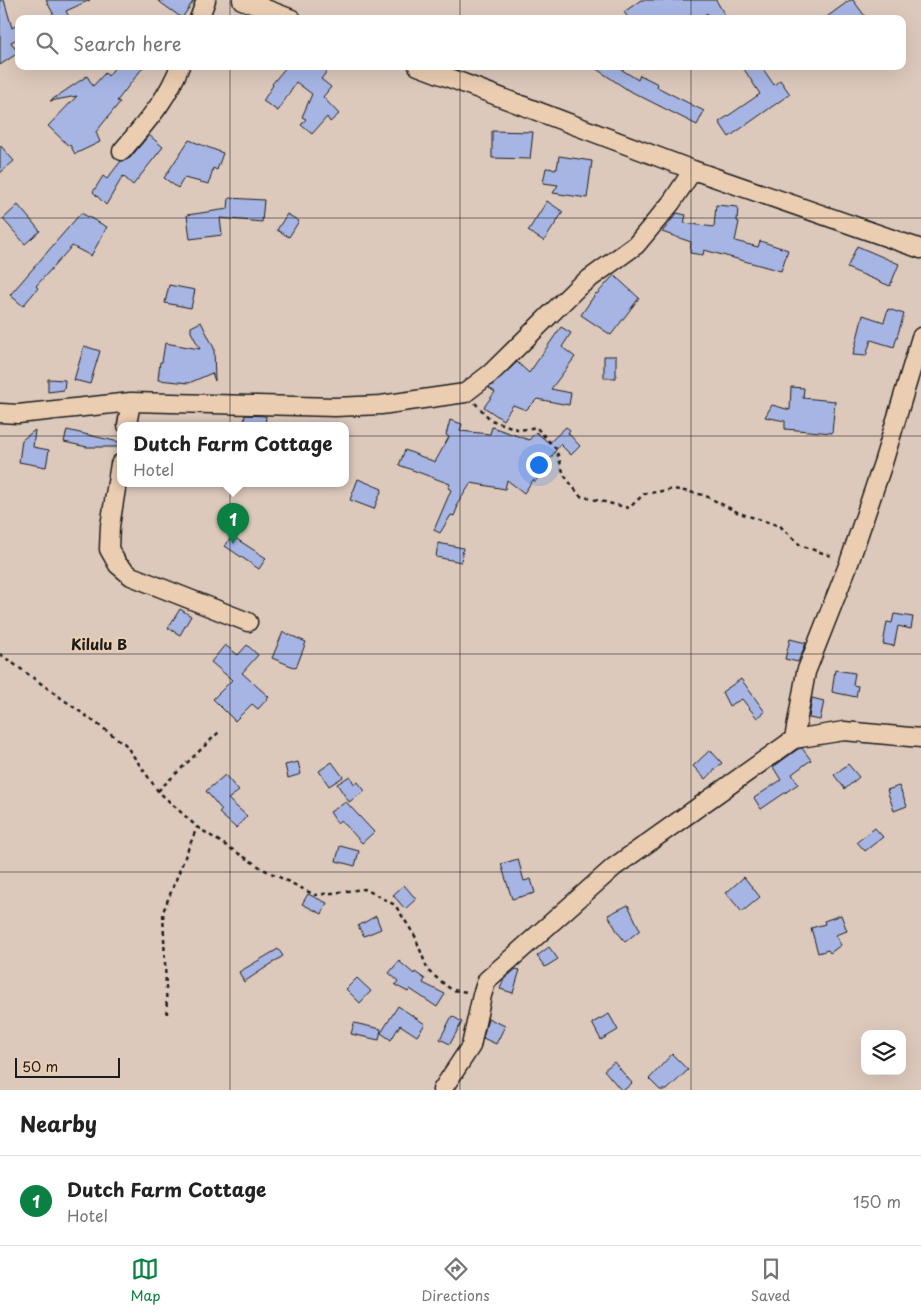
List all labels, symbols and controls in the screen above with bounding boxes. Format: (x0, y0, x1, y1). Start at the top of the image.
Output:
search box (15, 15, 906, 70)
icon: search (33, 29, 61, 57)
text: Search here (73, 29, 182, 57)
popup (117, 422, 349, 487)
text: Dutch Farm Cottage (133, 429, 333, 457)
your location (526, 452, 552, 478)
text: Hotel (133, 457, 174, 481)
pin: 1 (217, 503, 249, 544)
district label: Kilulu B (71, 632, 127, 655)
map controls (861, 1030, 906, 1075)
button: layers (861, 1030, 906, 1075)
scale bar (15, 1055, 120, 1078)
text: 50 m (22, 1056, 58, 1077)
text: Nearby (20, 1107, 97, 1139)
text: Dutch Farm Cottage (67, 1175, 266, 1203)
text: 1 (32, 1189, 40, 1213)
text: 150 m (853, 1189, 901, 1213)
text: Hotel (67, 1203, 108, 1227)
tab: Map (131, 1255, 160, 1306)
tab: Directions (422, 1255, 490, 1306)
tab: Saved (751, 1255, 790, 1306)

